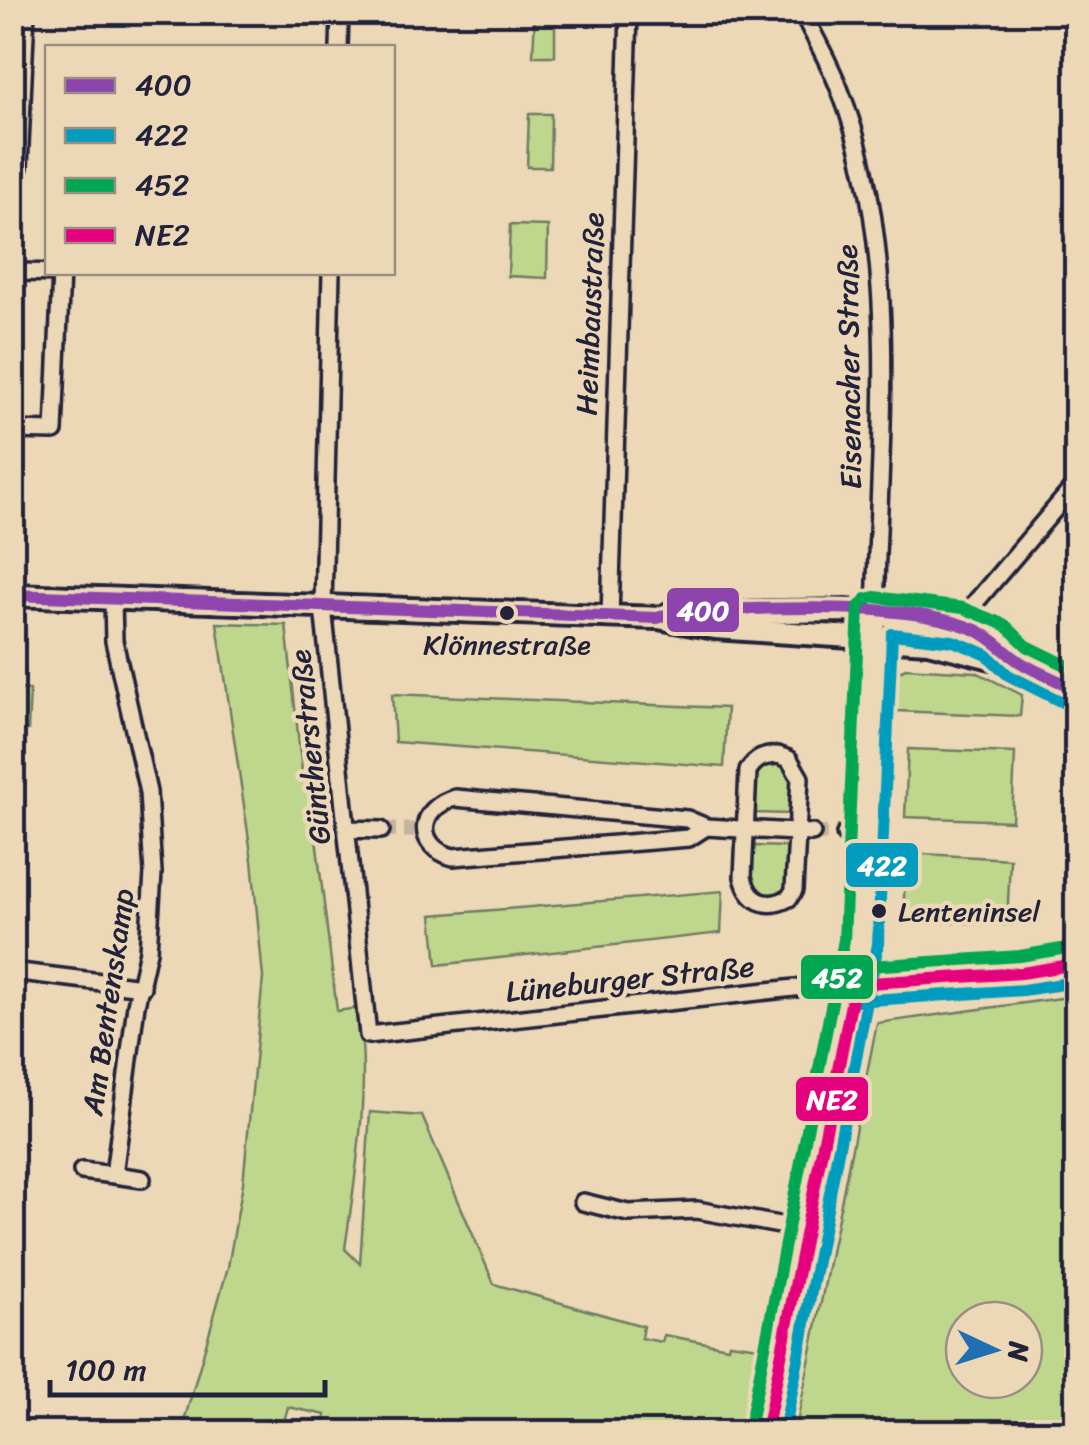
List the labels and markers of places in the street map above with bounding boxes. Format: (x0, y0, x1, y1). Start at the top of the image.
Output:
marker: Klönnestraße (497, 603, 517, 623)
place label: Klönnestraße (423, 620, 591, 669)
place label: Lenteninsel (898, 887, 1041, 936)
marker: Lenteninsel (869, 901, 889, 921)

